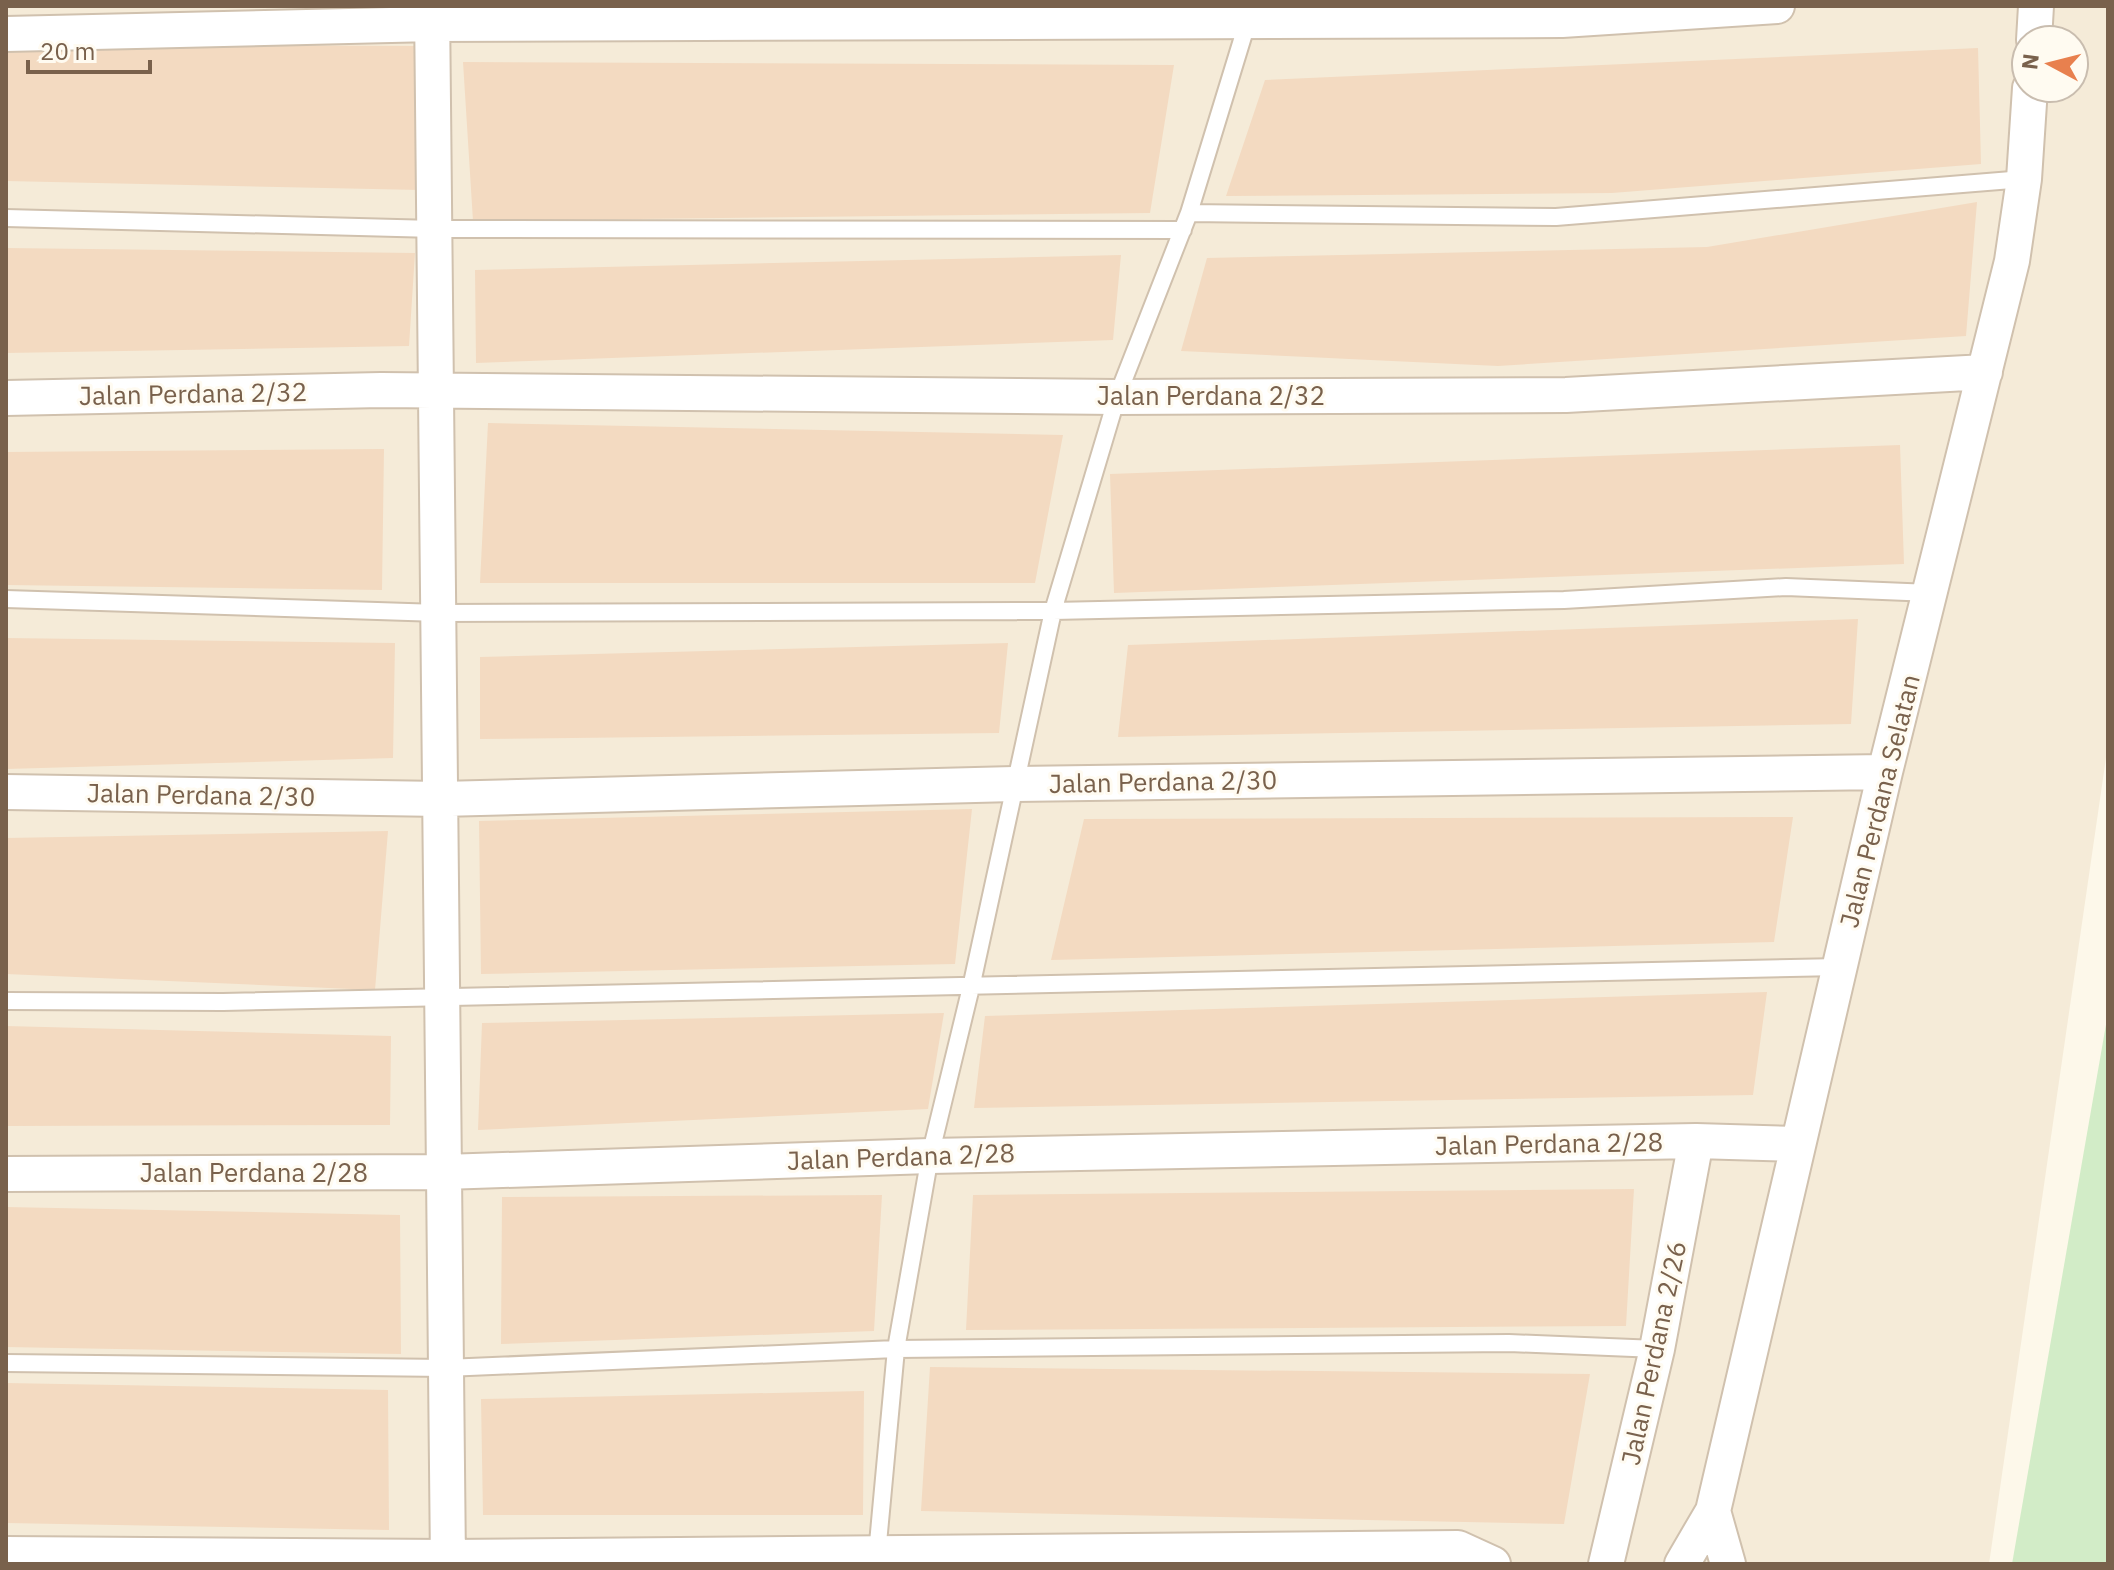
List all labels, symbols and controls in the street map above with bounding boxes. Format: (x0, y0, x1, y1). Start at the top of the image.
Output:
scale bar (28, 24, 150, 74)
north arrow (2010, 24, 2090, 104)
text: 20 m (40, 35, 95, 67)
text: N (2014, 52, 2045, 71)
street label: Jalan Perdana 2/32 (78, 374, 307, 412)
street label: Jalan Perdana 2/32 (1097, 378, 1325, 412)
street label: Jalan Perdana Selatan (1831, 671, 1927, 931)
street label: Jalan Perdana 2/30 (1048, 762, 1277, 800)
street label: Jalan Perdana 2/30 (87, 775, 316, 813)
street label: Jalan Perdana 2/28 (1434, 1124, 1663, 1162)
street label: Jalan Perdana 2/28 (786, 1135, 1016, 1177)
street label: Jalan Perdana 2/28 (140, 1155, 368, 1189)
street label: Jalan Perdana 2/26 (1613, 1238, 1693, 1468)

